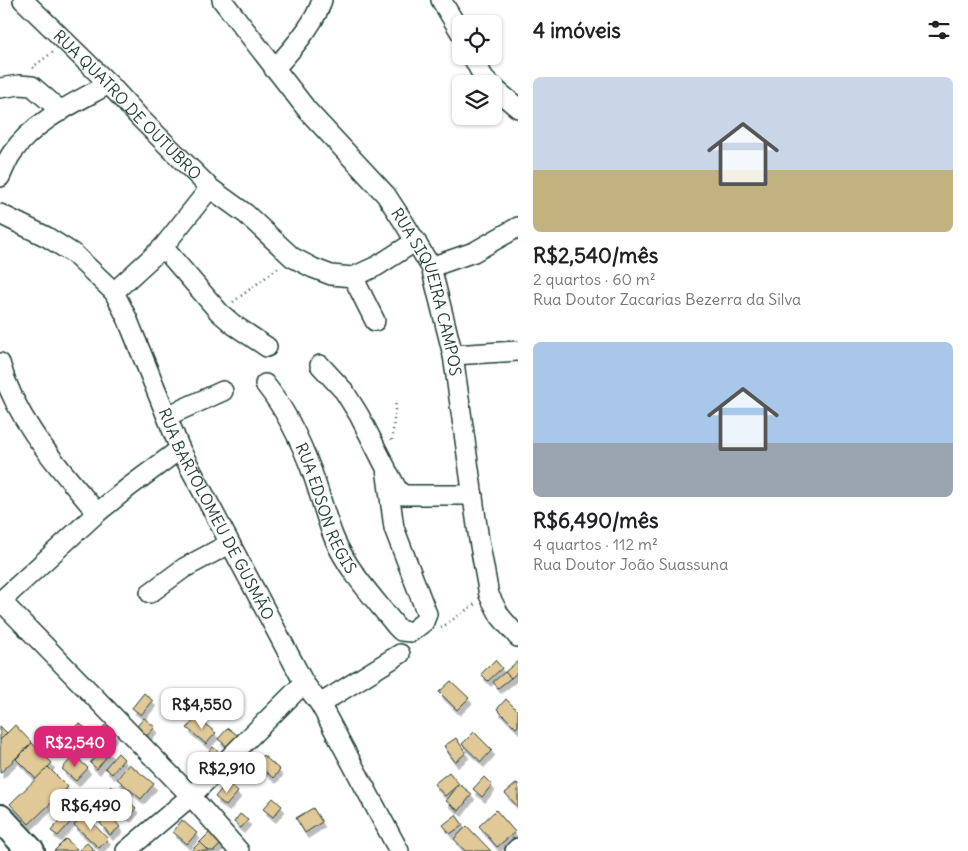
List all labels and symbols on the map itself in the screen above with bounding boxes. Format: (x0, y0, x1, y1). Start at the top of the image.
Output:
street label: RUA QUATRO DE OUTUBRO (49, 25, 206, 184)
street label: RUA SIQUEIRA CAMPOS (387, 204, 466, 377)
street label: RUA BARTOLOMEU DE GUSMÃO (154, 405, 279, 623)
street label: RUA EDSON REGIS (291, 440, 361, 577)
pin: R$4,550 (156, 688, 248, 730)
pin: R$2,540 (29, 726, 121, 768)
pin: R$2,910 (181, 752, 273, 794)
pin: R$6,490 (45, 788, 137, 831)

